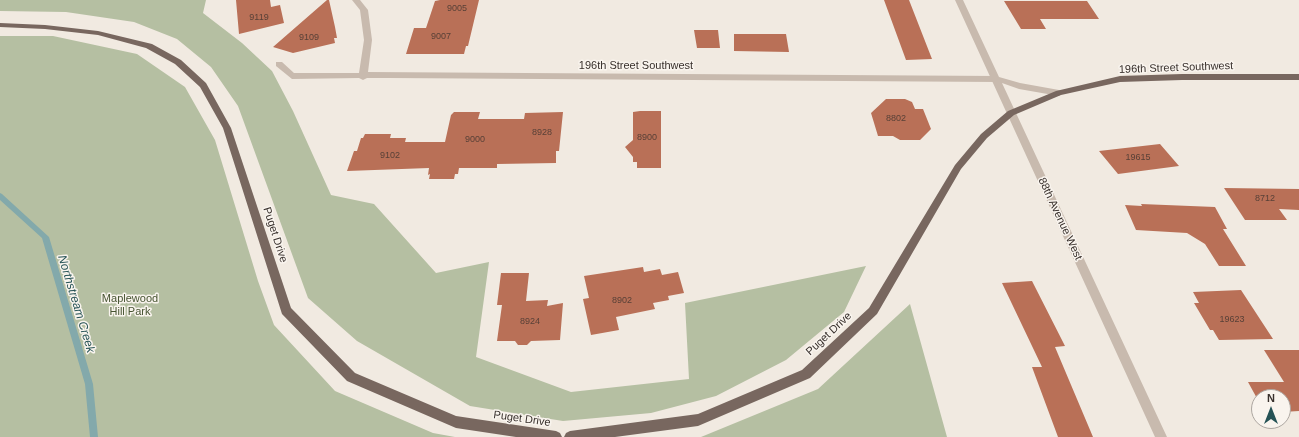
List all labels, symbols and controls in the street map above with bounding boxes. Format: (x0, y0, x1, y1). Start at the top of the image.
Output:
house number: 9005 (447, 4, 467, 14)
house number: 9119 (249, 13, 269, 23)
house number: 9007 (431, 32, 451, 42)
house number: 9109 (299, 33, 319, 43)
street label: 196th Street Southwest (579, 59, 693, 73)
street label: 196th Street Southwest (1119, 59, 1233, 77)
house number: 8802 (886, 114, 906, 124)
house number: 8928 (532, 128, 552, 138)
house number: 8900 (637, 133, 657, 143)
house number: 9000 (465, 135, 485, 145)
house number: 9102 (380, 151, 400, 161)
house number: 19615 (1125, 153, 1151, 163)
street label: 88th Avenue West (1035, 176, 1085, 262)
house number: 8712 (1255, 194, 1275, 204)
street label: Puget Drive (260, 206, 290, 264)
water label: Northstream Creek (54, 253, 98, 355)
park label: Maplewood Hill Park (102, 292, 158, 318)
house number: 8902 (612, 296, 632, 306)
street label: Puget Drive (803, 310, 855, 358)
house number: 19623 (1219, 315, 1245, 325)
house number: 8924 (520, 317, 540, 327)
north arrow (1251, 389, 1291, 429)
text: N (1267, 392, 1275, 404)
street label: Puget Drive (493, 408, 551, 430)

